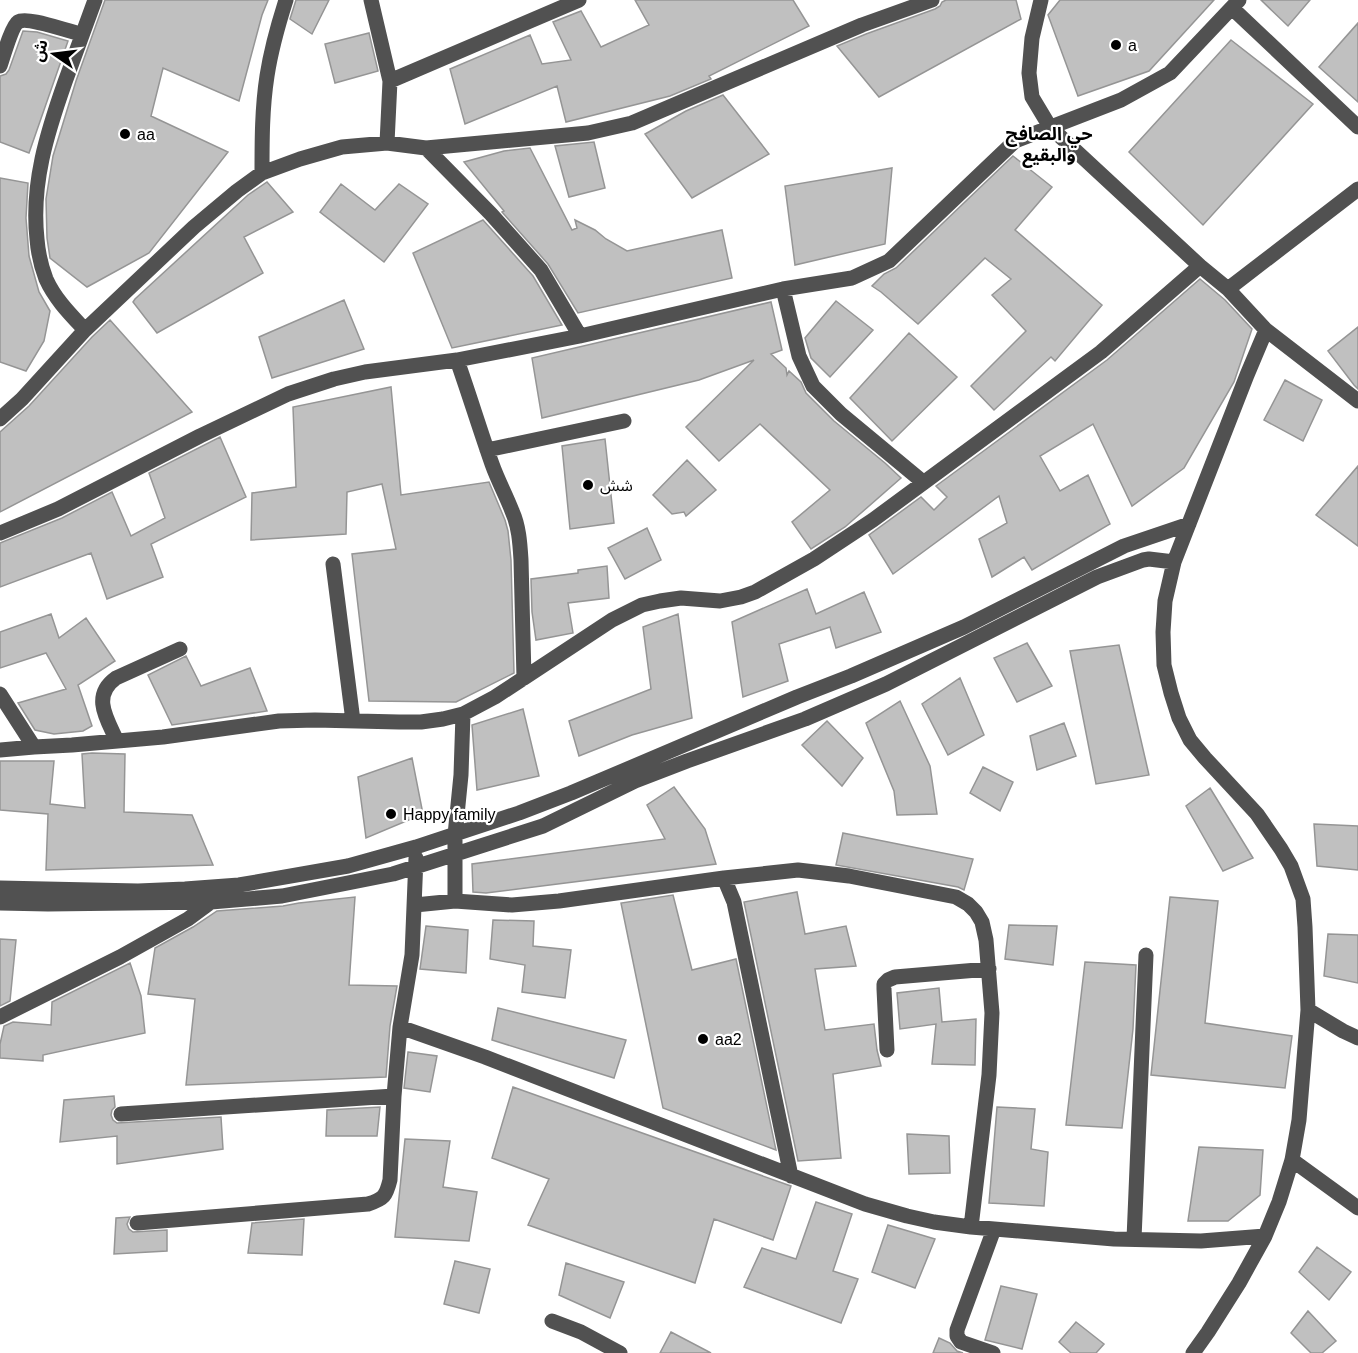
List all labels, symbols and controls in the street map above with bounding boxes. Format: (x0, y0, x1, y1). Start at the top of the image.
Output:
north arrow (24, 24, 84, 84)
place label: a (1128, 37, 1137, 54)
text: ش (29, 38, 52, 63)
marker: a (1109, 38, 1123, 52)
district label: حي الصافح والبقيع (1005, 124, 1093, 168)
place label: aa (137, 126, 155, 143)
marker: aa (118, 127, 132, 141)
place label: شش (600, 477, 633, 495)
marker: شش (581, 478, 595, 492)
place label: Happy family (403, 806, 495, 823)
marker: Happy family (384, 807, 398, 821)
place label: aa2 (715, 1031, 742, 1048)
marker: aa2 (696, 1032, 710, 1046)

